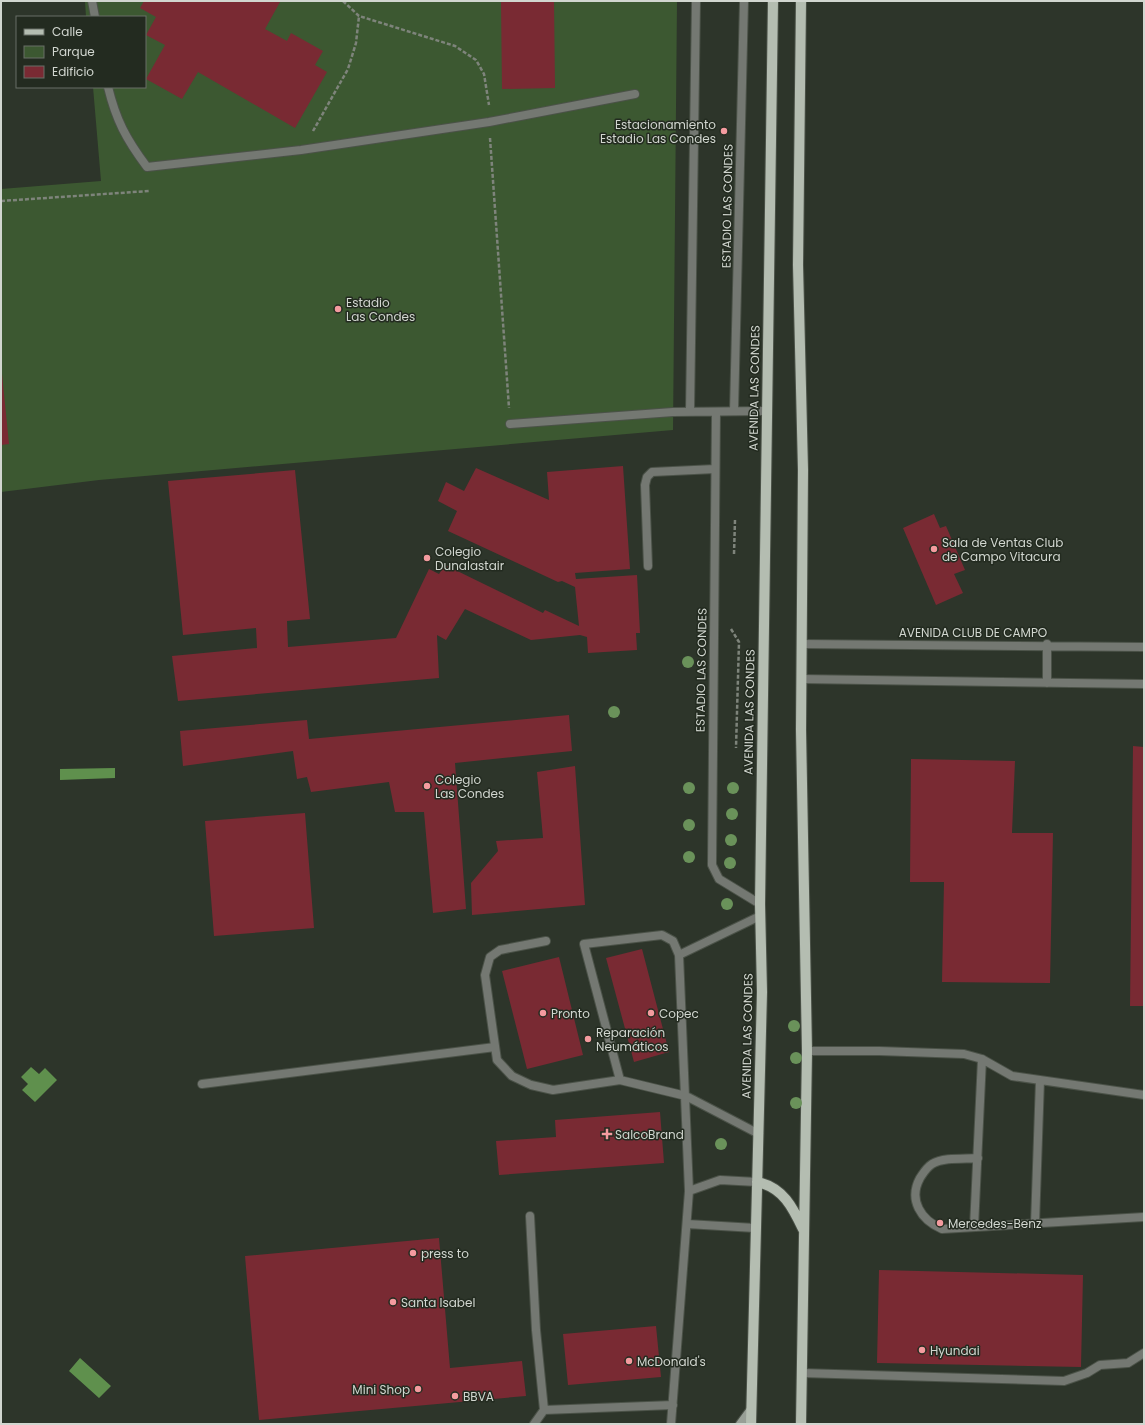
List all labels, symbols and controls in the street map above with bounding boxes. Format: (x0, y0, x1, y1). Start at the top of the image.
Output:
legend (16, 16, 146, 88)
text: Calle (52, 23, 83, 40)
text: Parque (52, 43, 95, 60)
text: Edificio (52, 63, 94, 80)
place label: Estacionamiento Estadio Las Condes (600, 116, 716, 147)
marker: Estacionamiento Estadio Las Condes (719, 126, 729, 136)
street label: ESTADIO LAS CONDES (717, 144, 737, 268)
place label: Estadio Las Condes (346, 294, 415, 325)
marker: Estadio Las Condes (333, 304, 343, 314)
street label: AVENIDA LAS CONDES (744, 325, 764, 451)
place label: Sala de Ventas Club de Campo Vitacura (942, 534, 1063, 565)
place label: Colegio Dunalastair (435, 543, 505, 574)
marker: Sala de Ventas Club de Campo Vitacura (929, 544, 939, 554)
marker: Colegio Dunalastair (422, 553, 432, 563)
street label: ESTADIO LAS CONDES (691, 608, 711, 732)
street label: AVENIDA CLUB DE CAMPO (899, 624, 1047, 641)
street label: AVENIDA LAS CONDES (739, 649, 759, 775)
place label: Colegio Las Condes (435, 771, 504, 802)
marker: Colegio Las Condes (422, 781, 432, 791)
street label: AVENIDA LAS CONDES (737, 973, 757, 1099)
place label: Pronto (551, 1005, 590, 1022)
place label: Copec (659, 1005, 699, 1022)
marker: Pronto (538, 1008, 548, 1018)
marker: Copec (646, 1008, 656, 1018)
place label: Reparación Neumáticos (596, 1024, 669, 1055)
marker: Reparación Neumáticos (583, 1034, 593, 1044)
place label: SalcoBrand (615, 1126, 684, 1143)
marker: SalcoBrand (602, 1129, 612, 1139)
place label: Mercedes-Benz (948, 1215, 1041, 1232)
marker: Mercedes-Benz (935, 1218, 945, 1228)
place label: press to (421, 1245, 469, 1262)
marker: press to (408, 1248, 418, 1258)
place label: Santa Isabel (401, 1294, 475, 1311)
marker: Santa Isabel (388, 1297, 398, 1307)
place label: Hyundai (930, 1342, 980, 1359)
marker: Hyundai (917, 1345, 927, 1355)
place label: McDonald's (637, 1353, 706, 1370)
marker: McDonald's (624, 1356, 634, 1366)
place label: Mini Shop (352, 1381, 410, 1398)
marker: Mini Shop (413, 1384, 423, 1394)
place label: BBVA (463, 1388, 494, 1405)
marker: BBVA (450, 1391, 460, 1401)

